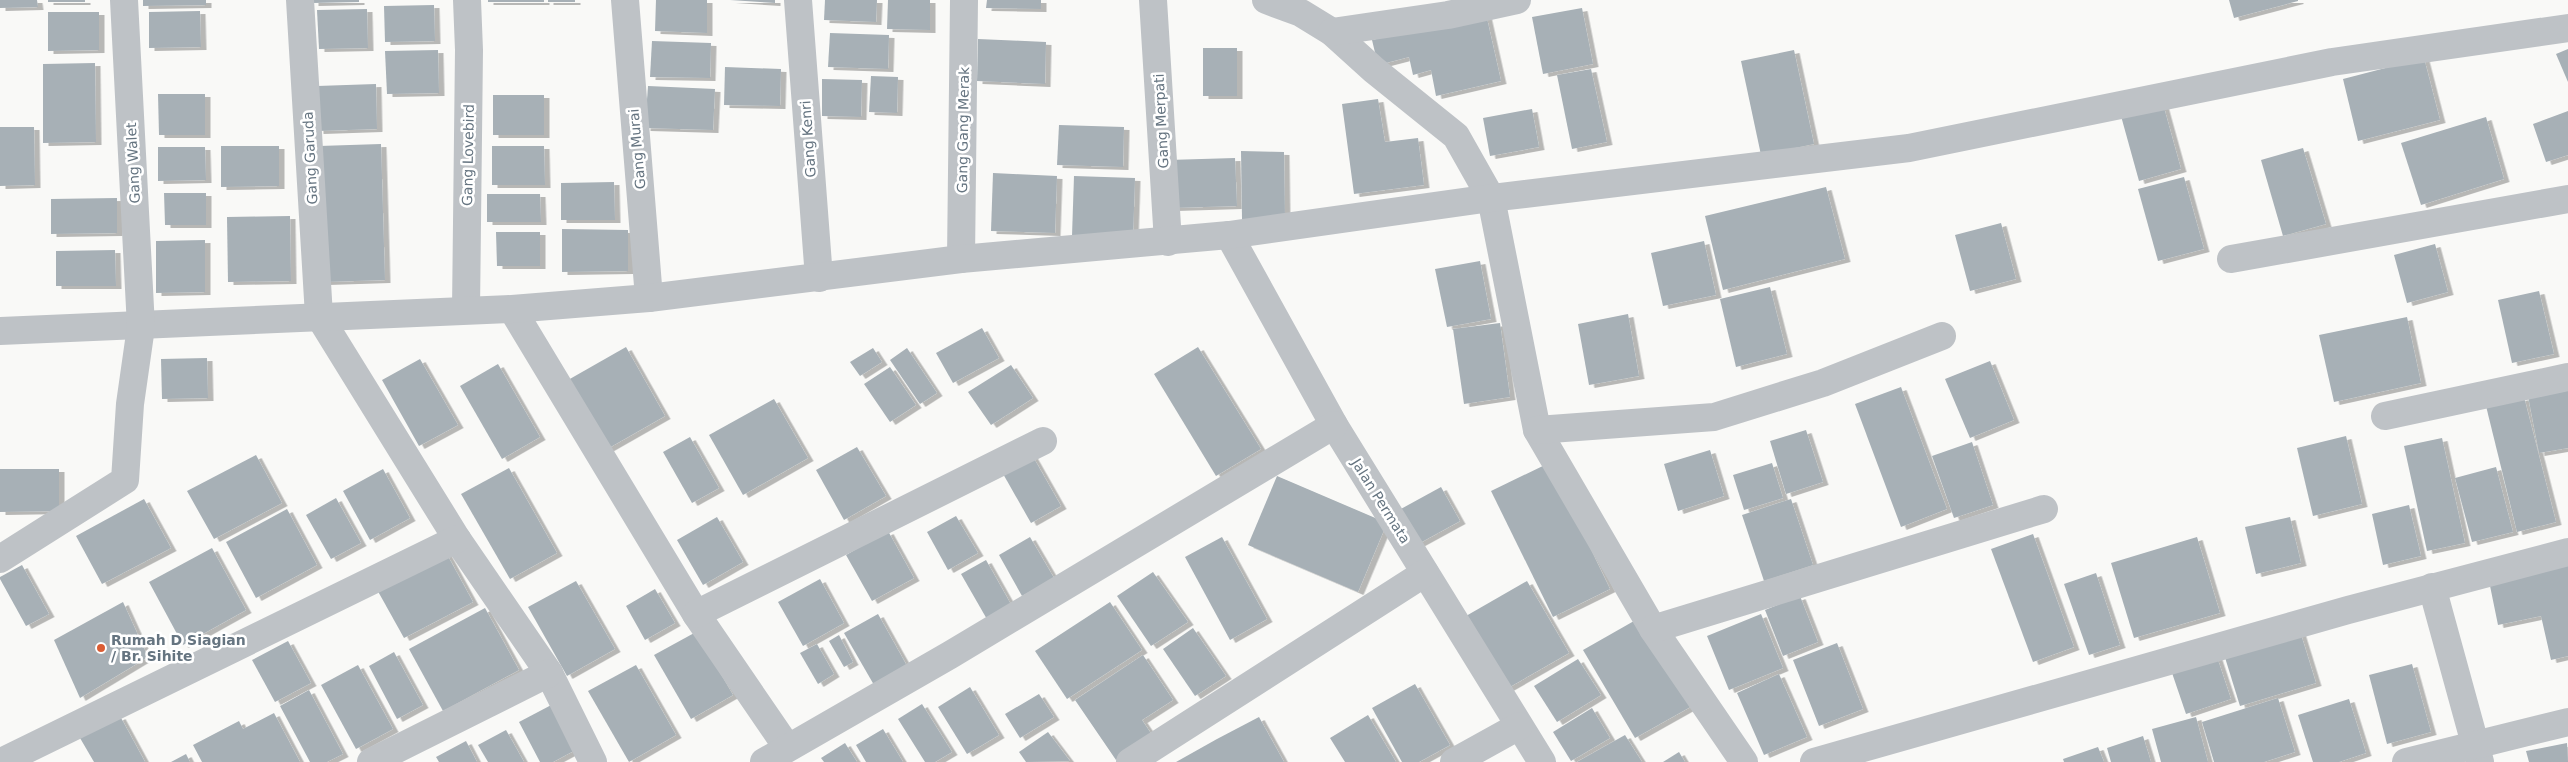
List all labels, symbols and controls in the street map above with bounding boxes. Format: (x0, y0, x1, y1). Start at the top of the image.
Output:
street label: Gang Gang Merak (954, 66, 972, 193)
street label: Gang Merpati (1151, 73, 1171, 169)
street label: Gang Kenri (797, 100, 819, 178)
street label: Gang Lovebird (459, 104, 477, 206)
street label: Gang Murai (626, 108, 648, 190)
street label: Gang Garuda (300, 111, 320, 205)
street label: Gang Walet (123, 122, 143, 204)
street label: Jalan Permata (1348, 455, 1413, 546)
place label: Rumah D Siagian / Br. Sihite (111, 632, 246, 664)
marker: Rumah D Siagian / Br. Sihite (95, 642, 107, 654)

